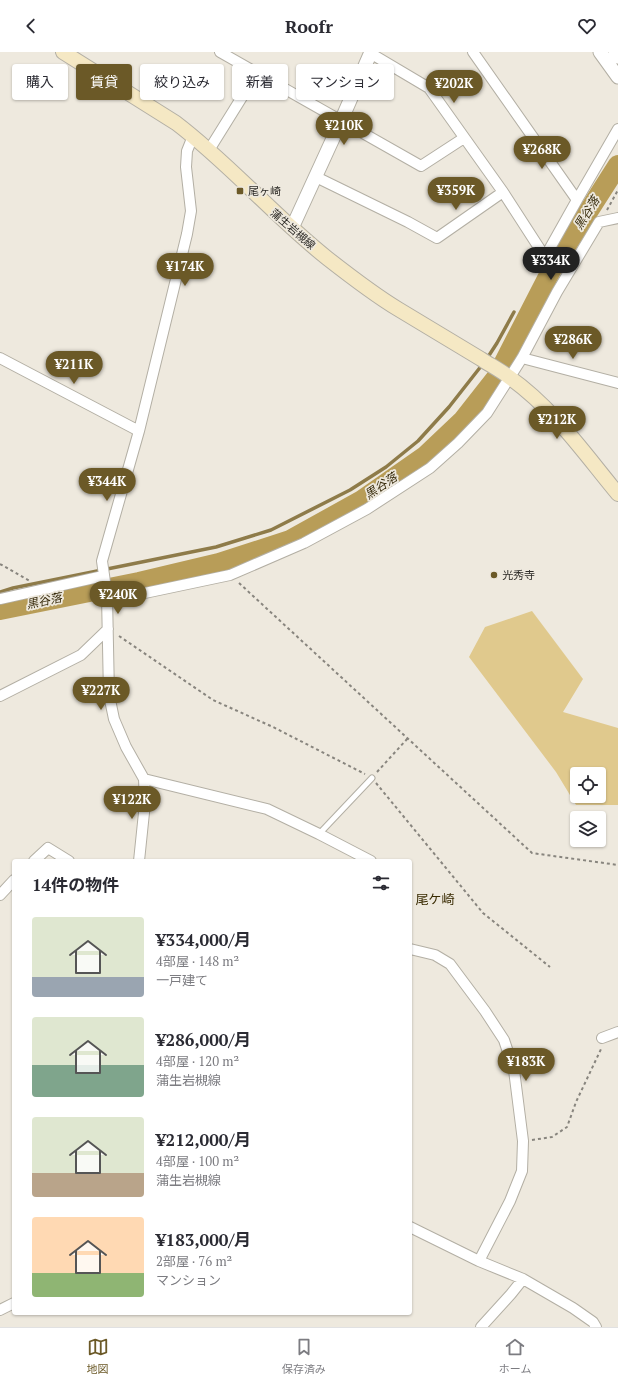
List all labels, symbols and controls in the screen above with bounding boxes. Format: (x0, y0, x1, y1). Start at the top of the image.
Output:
text: Roofr (285, 14, 333, 38)
icon: back (20, 15, 42, 37)
icon: heart (576, 15, 598, 37)
chip: 購入 (12, 64, 68, 100)
chip: 賃貸 (76, 64, 132, 100)
chip: 絞り込み (140, 64, 224, 100)
chip: 新着 (232, 64, 288, 100)
chip: マンション (296, 64, 394, 100)
pin: ¥202K (426, 70, 482, 104)
text: ¥202K (435, 74, 473, 92)
pin: ¥210K (316, 112, 372, 146)
text: ¥210K (325, 116, 363, 134)
pin: ¥268K (514, 136, 570, 170)
text: ¥268K (523, 140, 561, 158)
pin: ¥359K (428, 177, 484, 211)
text: ¥359K (437, 181, 475, 199)
place label: 尾ヶ崎 (248, 184, 281, 198)
marker: 尾ヶ崎 (235, 186, 245, 196)
water label: 黒谷落 (571, 192, 604, 232)
street label: 蒲生岩槻線 (268, 206, 318, 252)
pin: ¥334K (523, 247, 579, 281)
text: ¥334K (532, 251, 570, 269)
pin: ¥174K (157, 253, 213, 287)
text: ¥174K (166, 257, 204, 275)
pin: ¥286K (545, 326, 601, 360)
text: ¥286K (554, 330, 592, 348)
pin: ¥211K (46, 351, 102, 385)
text: ¥211K (55, 355, 93, 373)
pin: ¥212K (529, 406, 585, 440)
text: ¥212K (538, 410, 576, 428)
pin: ¥344K (79, 468, 135, 502)
water label: 黒谷落 (362, 468, 401, 502)
text: ¥344K (88, 472, 126, 490)
place label: 光秀寺 (502, 568, 535, 582)
marker: 光秀寺 (489, 570, 499, 580)
pin: ¥240K (90, 581, 146, 615)
text: ¥240K (99, 585, 137, 603)
water label: 黒谷落 (25, 589, 65, 612)
pin: ¥227K (73, 677, 129, 711)
text: ¥227K (82, 681, 120, 699)
map controls (570, 767, 606, 847)
button: locate (570, 767, 606, 803)
pin: ¥122K (104, 786, 160, 820)
text: ¥122K (113, 790, 151, 808)
button: layers (570, 811, 606, 847)
icon: filters (370, 872, 392, 894)
text: 14件の物件 (32, 873, 119, 896)
district label: 尾ケ崎 (415, 890, 455, 908)
text: ¥334,000/月 (156, 928, 251, 951)
icon: home (64, 933, 112, 981)
text: 4部屋 · 148 m² (156, 952, 239, 970)
text: 一戸建て (156, 971, 208, 989)
text: ¥286,000/月 (156, 1028, 251, 1051)
icon: home (64, 1033, 112, 1081)
pin: ¥183K (498, 1048, 554, 1082)
text: 4部屋 · 120 m² (156, 1052, 239, 1070)
text: ¥183K (507, 1052, 545, 1070)
text: 蒲生岩槻線 (156, 1071, 221, 1089)
text: ¥212,000/月 (156, 1128, 251, 1151)
icon: home (64, 1133, 112, 1181)
text: 4部屋 · 100 m² (156, 1152, 239, 1170)
text: 蒲生岩槻線 (156, 1171, 221, 1189)
text: ¥183,000/月 (156, 1228, 251, 1251)
icon: home (64, 1233, 112, 1281)
text: 2部屋 · 76 m² (156, 1252, 232, 1270)
text: マンション (156, 1271, 221, 1289)
tab: 地図 (87, 1336, 109, 1376)
tab: 保存済み (282, 1336, 326, 1376)
tab: ホーム (499, 1336, 531, 1376)

